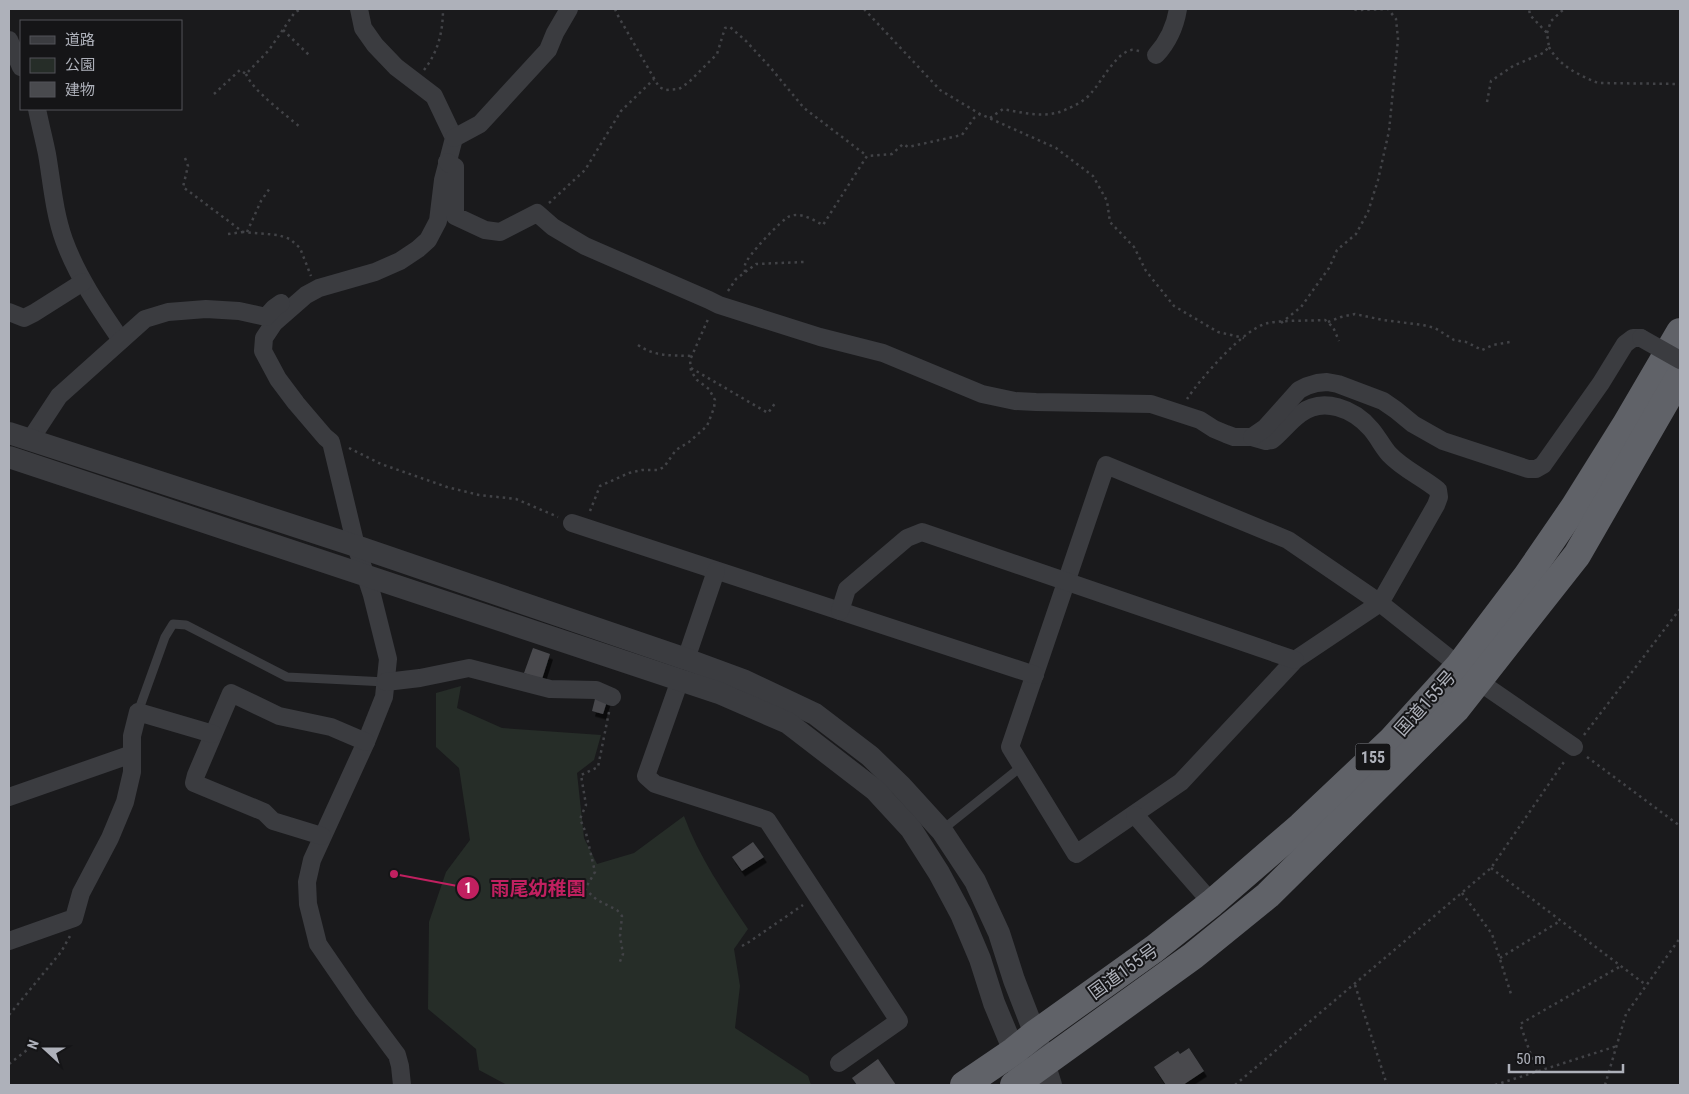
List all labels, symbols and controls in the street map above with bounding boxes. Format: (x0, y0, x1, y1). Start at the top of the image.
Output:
legend (20, 20, 182, 110)
text: 道路 (65, 31, 95, 49)
text: 公園 (65, 56, 95, 74)
text: 建物 (65, 81, 95, 99)
street label: 国道155号 (1390, 666, 1460, 740)
road number: 155 (1356, 744, 1390, 770)
callout: 雨尾幼稚園 (456, 871, 596, 905)
text: 雨尾幼稚園 (490, 877, 586, 900)
text: 1 (464, 879, 472, 897)
street label: 国道155号 (1084, 939, 1162, 1003)
north arrow (20, 1024, 70, 1074)
text: N (24, 1037, 42, 1051)
scale bar (1509, 1042, 1623, 1074)
text: 50 m (1516, 1050, 1546, 1068)

